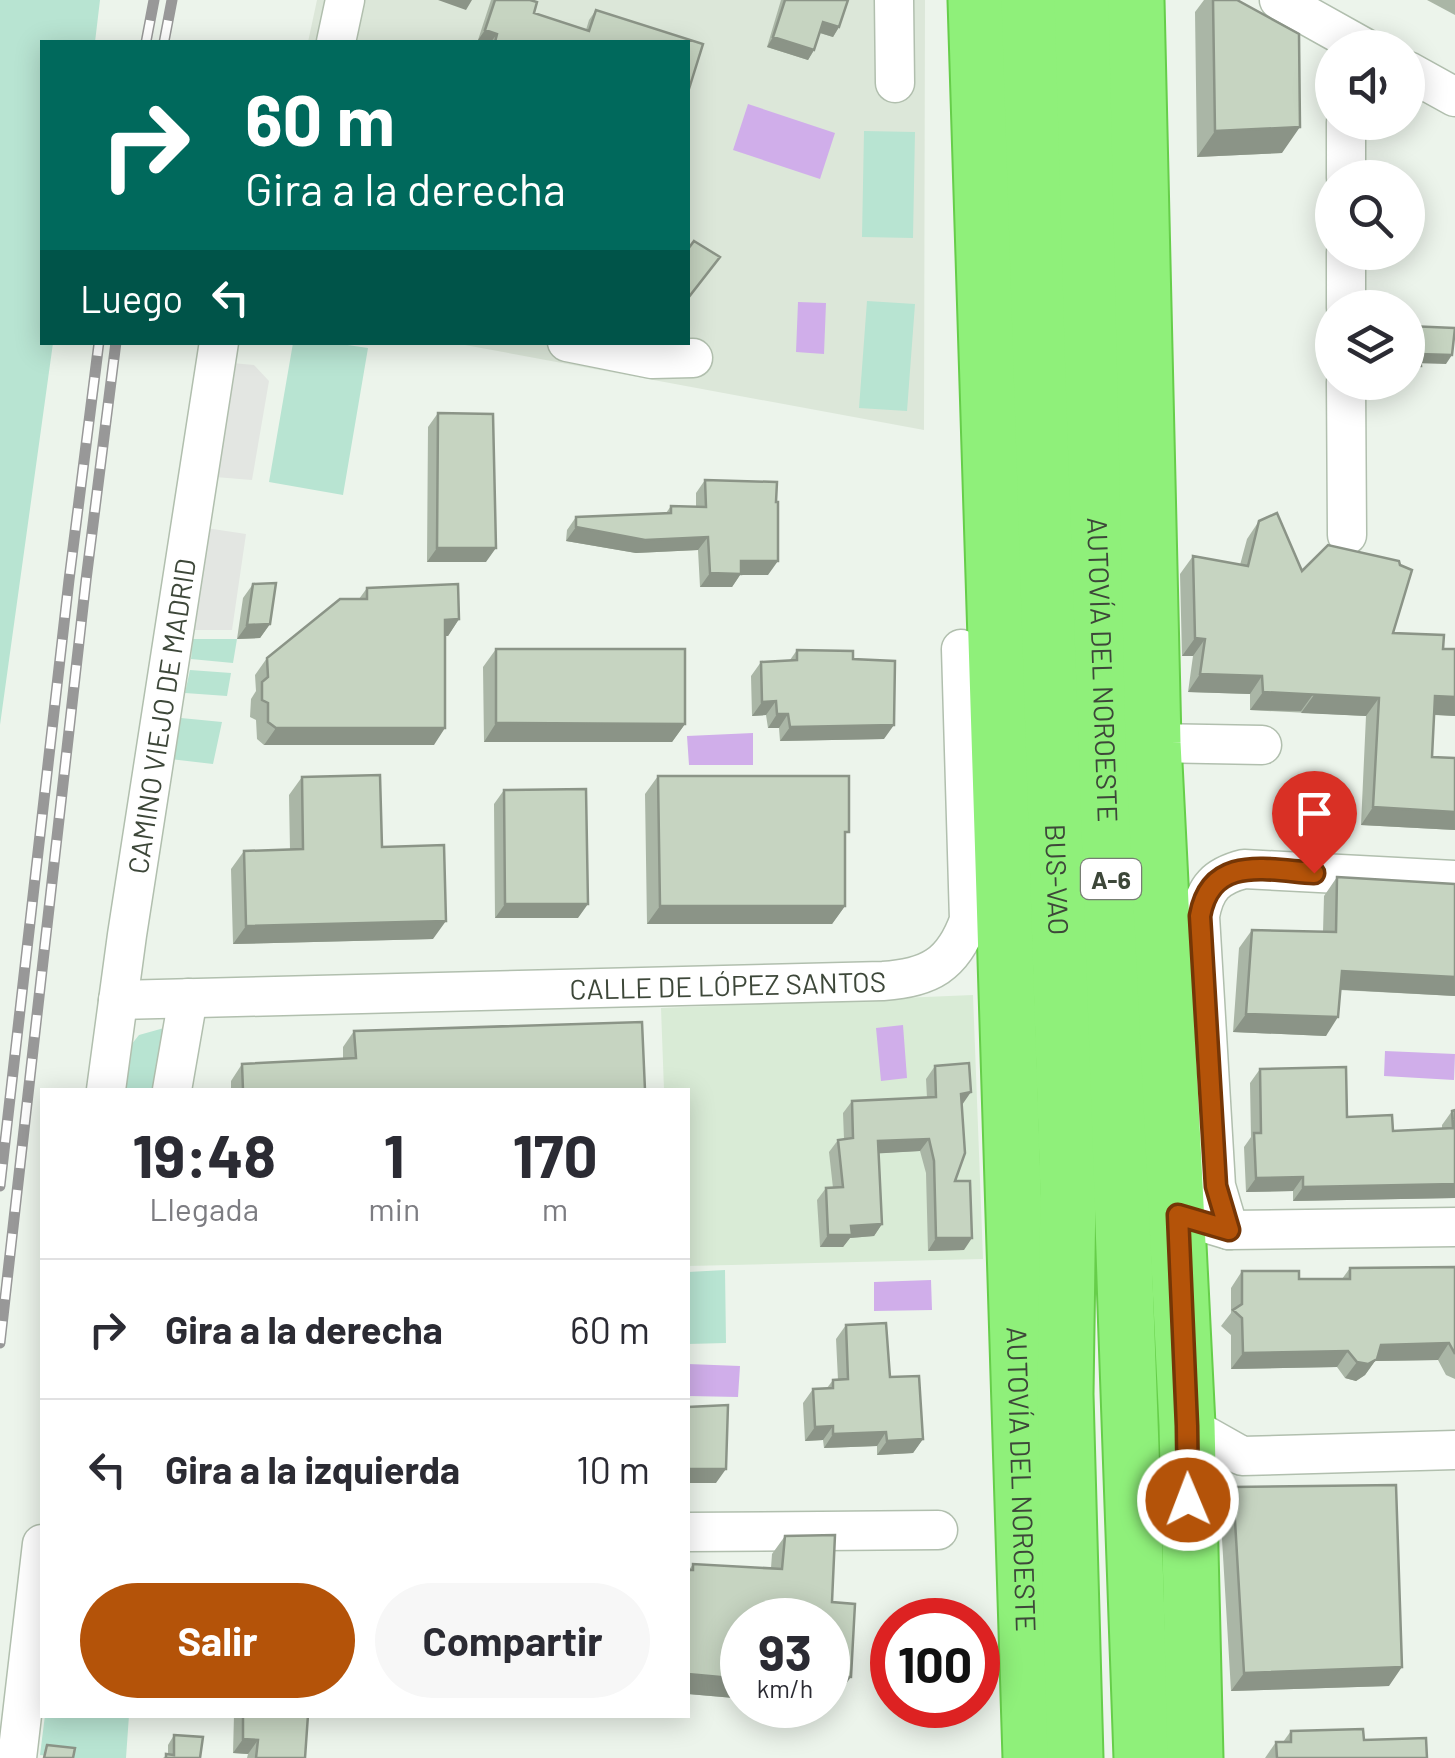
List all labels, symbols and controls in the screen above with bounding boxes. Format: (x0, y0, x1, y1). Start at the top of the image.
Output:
map controls (1315, 30, 1425, 400)
button: sound (1315, 30, 1425, 140)
text: 60 m (245, 76, 395, 160)
icon: right (80, 80, 210, 210)
button: search (1315, 160, 1425, 270)
text: Gira a la derecha (245, 161, 566, 215)
icon: left (203, 270, 258, 325)
text: Luego (80, 275, 183, 321)
button: layers (1315, 290, 1425, 400)
street label: AUTOVÍA DEL NOROESTE (1081, 516, 1126, 823)
street label: CAMINO VIEJO DE MADRID (120, 556, 202, 876)
pin (1272, 771, 1357, 874)
icon: arrive (1287, 786, 1342, 841)
street label: BUS-VAO (1039, 823, 1077, 936)
road number: A-6 (1081, 859, 1141, 899)
street label: CALLE DE LÓPEZ SANTOS (569, 964, 887, 1006)
text: 19:48 (132, 1118, 276, 1190)
text: 1 (384, 1118, 405, 1190)
text: 170 (512, 1118, 598, 1190)
text: Llegada (149, 1189, 259, 1227)
text: min (368, 1189, 420, 1227)
text: m (542, 1189, 568, 1227)
icon: right (80, 1302, 135, 1357)
text: Gira a la derecha (165, 1306, 443, 1352)
text: 60 m (570, 1306, 650, 1352)
street label: AUTOVÍA DEL NOROESTE (1001, 1326, 1044, 1632)
icon: left (80, 1442, 135, 1497)
text: Gira a la izquierda (165, 1446, 460, 1492)
text: 10 m (576, 1446, 650, 1492)
position arrow (1136, 1448, 1240, 1552)
button: Salir (80, 1583, 355, 1698)
button: Compartir (375, 1583, 650, 1698)
speed limit sign: 100 (870, 1598, 1000, 1728)
text: 93 (758, 1621, 812, 1681)
text: km/h (757, 1673, 813, 1703)

